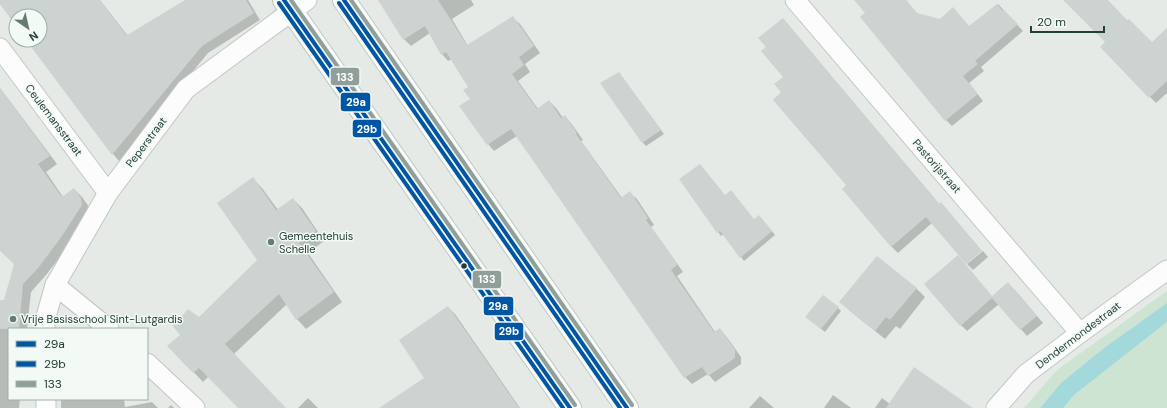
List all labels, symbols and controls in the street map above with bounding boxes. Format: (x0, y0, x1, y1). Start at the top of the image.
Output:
north arrow (8, 8, 48, 48)
scale bar (1031, 8, 1104, 34)
text: 20 m (1037, 14, 1066, 30)
text: N (26, 28, 41, 44)
line badge: 133 (330, 67, 360, 86)
text: 133 (336, 70, 354, 84)
street label: Ceulemansstraat (22, 81, 86, 159)
line badge: 29a (340, 92, 371, 112)
text: 29a (346, 95, 366, 109)
street label: Peperstraat (123, 114, 169, 170)
line badge: 29b (352, 119, 382, 138)
text: 29b (357, 122, 377, 136)
street label: Pastorijstraat (910, 136, 964, 196)
place label: Gemeentehuis Schelle (279, 229, 353, 256)
marker: Gemeentehuis Schelle (266, 237, 276, 247)
unlabelled marker (459, 261, 469, 271)
line badge: 133 (472, 270, 502, 289)
text: 133 (478, 272, 496, 286)
line badge: 29a (483, 296, 514, 316)
street label: Dendermondestraat (1033, 298, 1123, 372)
text: 29a (488, 299, 508, 313)
place label: Vrije Basisschool Sint-Lutgardis (21, 312, 183, 326)
marker: Vrije Basisschool Sint-Lutgardis (8, 314, 18, 324)
line badge: 29b (494, 322, 524, 341)
text: 29b (499, 324, 519, 338)
legend (8, 328, 148, 400)
text: 29a (44, 336, 65, 352)
text: 29b (44, 356, 66, 372)
text: 133 (44, 376, 62, 392)

